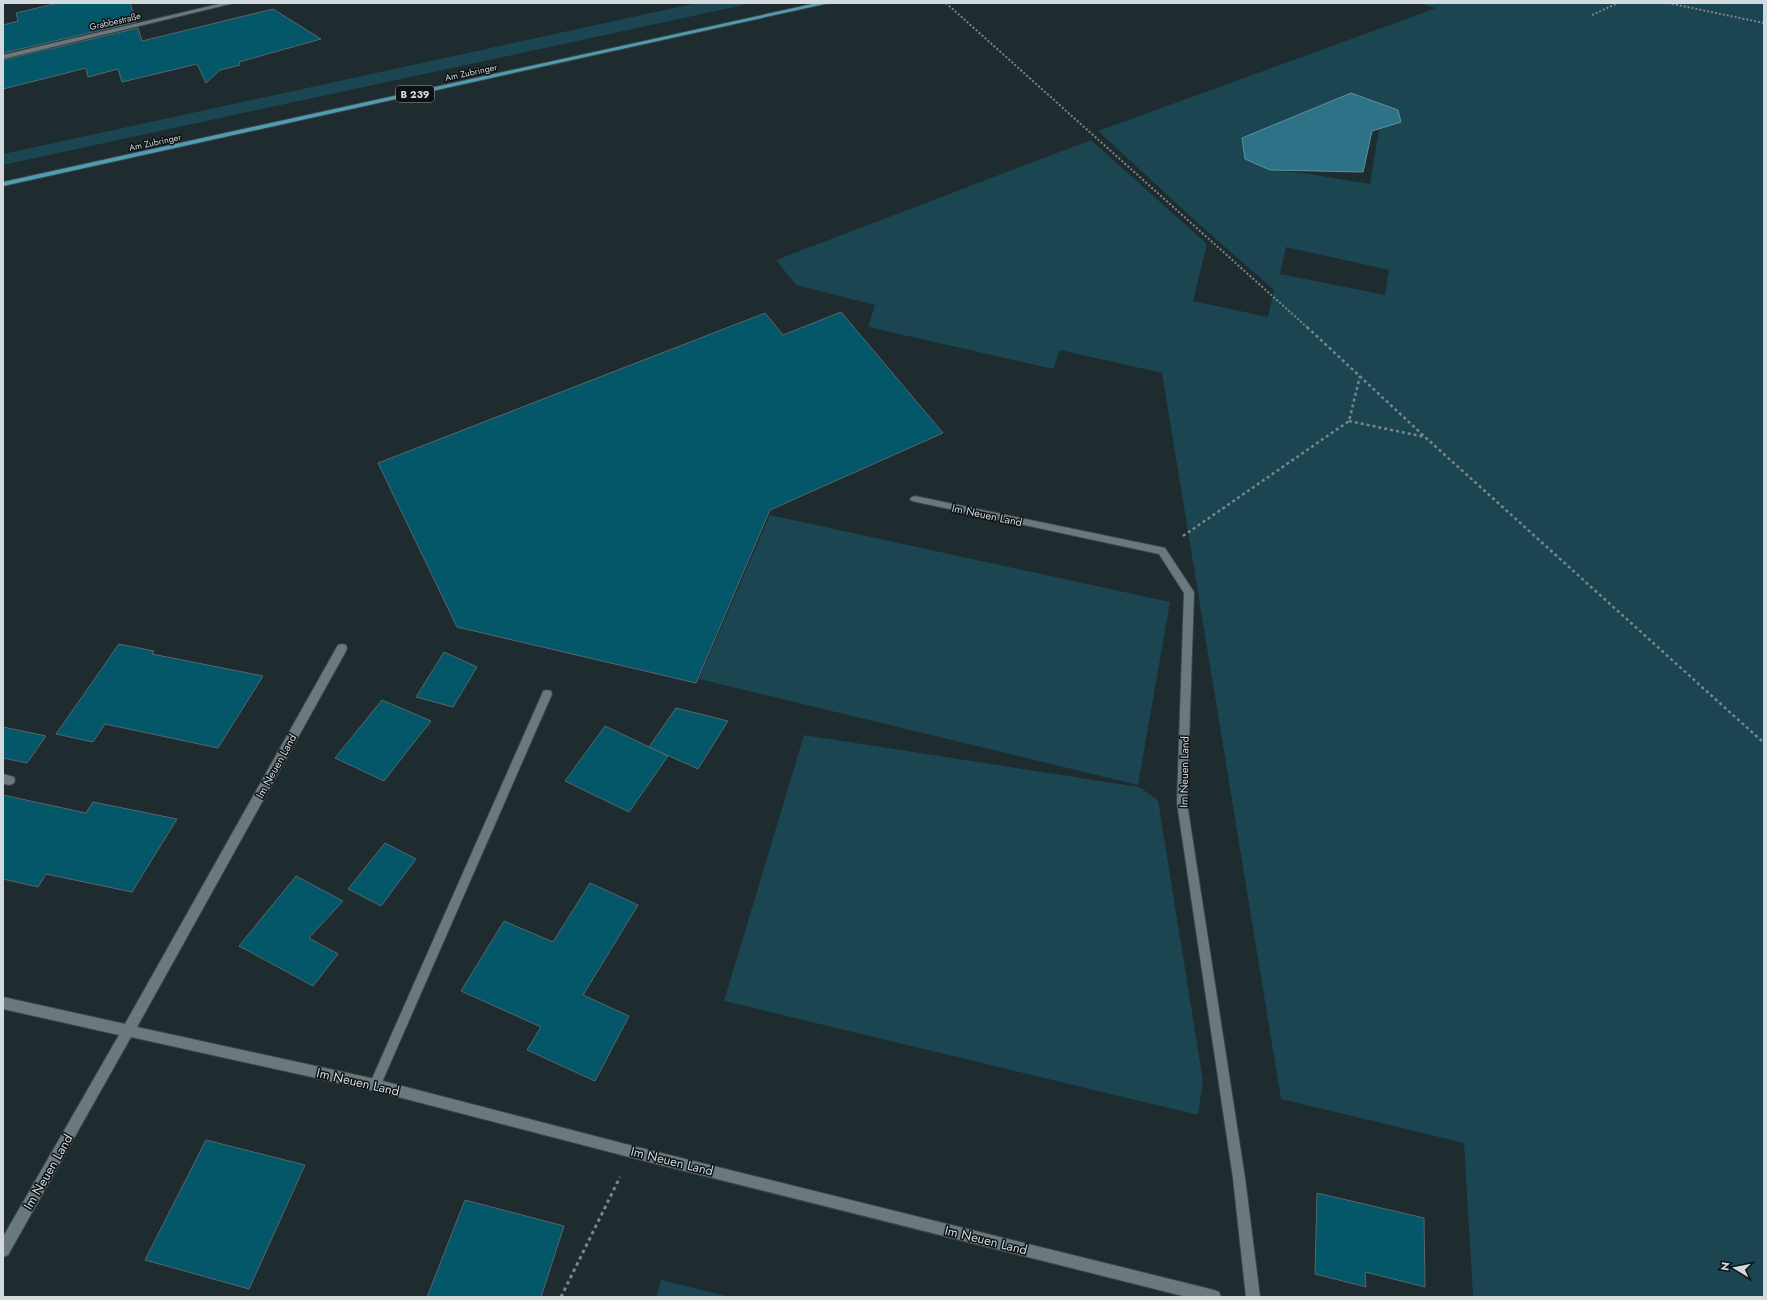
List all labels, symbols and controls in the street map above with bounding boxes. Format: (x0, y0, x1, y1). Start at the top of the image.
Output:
street label: Grabbestraße (88, 9, 142, 33)
street label: Am Zubringer (444, 60, 499, 84)
road number: B 239 (396, 86, 434, 102)
street label: Am Zubringer (128, 130, 183, 154)
street label: Im Neuen Land (950, 500, 1024, 530)
street label: Im Neuen Land (252, 731, 300, 801)
street label: Im Neuen Land (1175, 736, 1193, 808)
street label: Im Neuen Land (315, 1063, 401, 1101)
street label: Im Neuen Land (19, 1131, 77, 1213)
street label: Im Neuen Land (629, 1142, 715, 1180)
street label: Im Neuen Land (943, 1221, 1029, 1259)
north arrow (1715, 1248, 1755, 1288)
text: N (1717, 1261, 1734, 1272)

